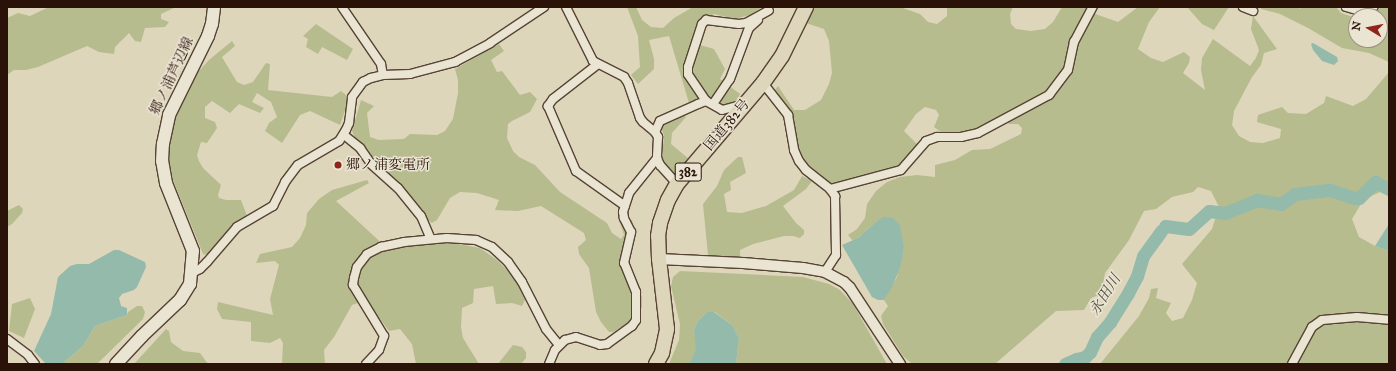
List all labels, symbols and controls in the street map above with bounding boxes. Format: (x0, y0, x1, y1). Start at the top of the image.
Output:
north arrow (1348, 8, 1388, 48)
text: N (1349, 20, 1364, 32)
street label: 郷ノ浦芦辺線 (147, 34, 197, 118)
street label: 国道382号 (701, 96, 753, 154)
place label: 郷ノ浦変電所 (346, 157, 430, 173)
marker: 郷ノ浦変電所 (333, 160, 343, 170)
road number: 382 (674, 161, 702, 183)
water label: 永田川 (1085, 271, 1125, 319)

